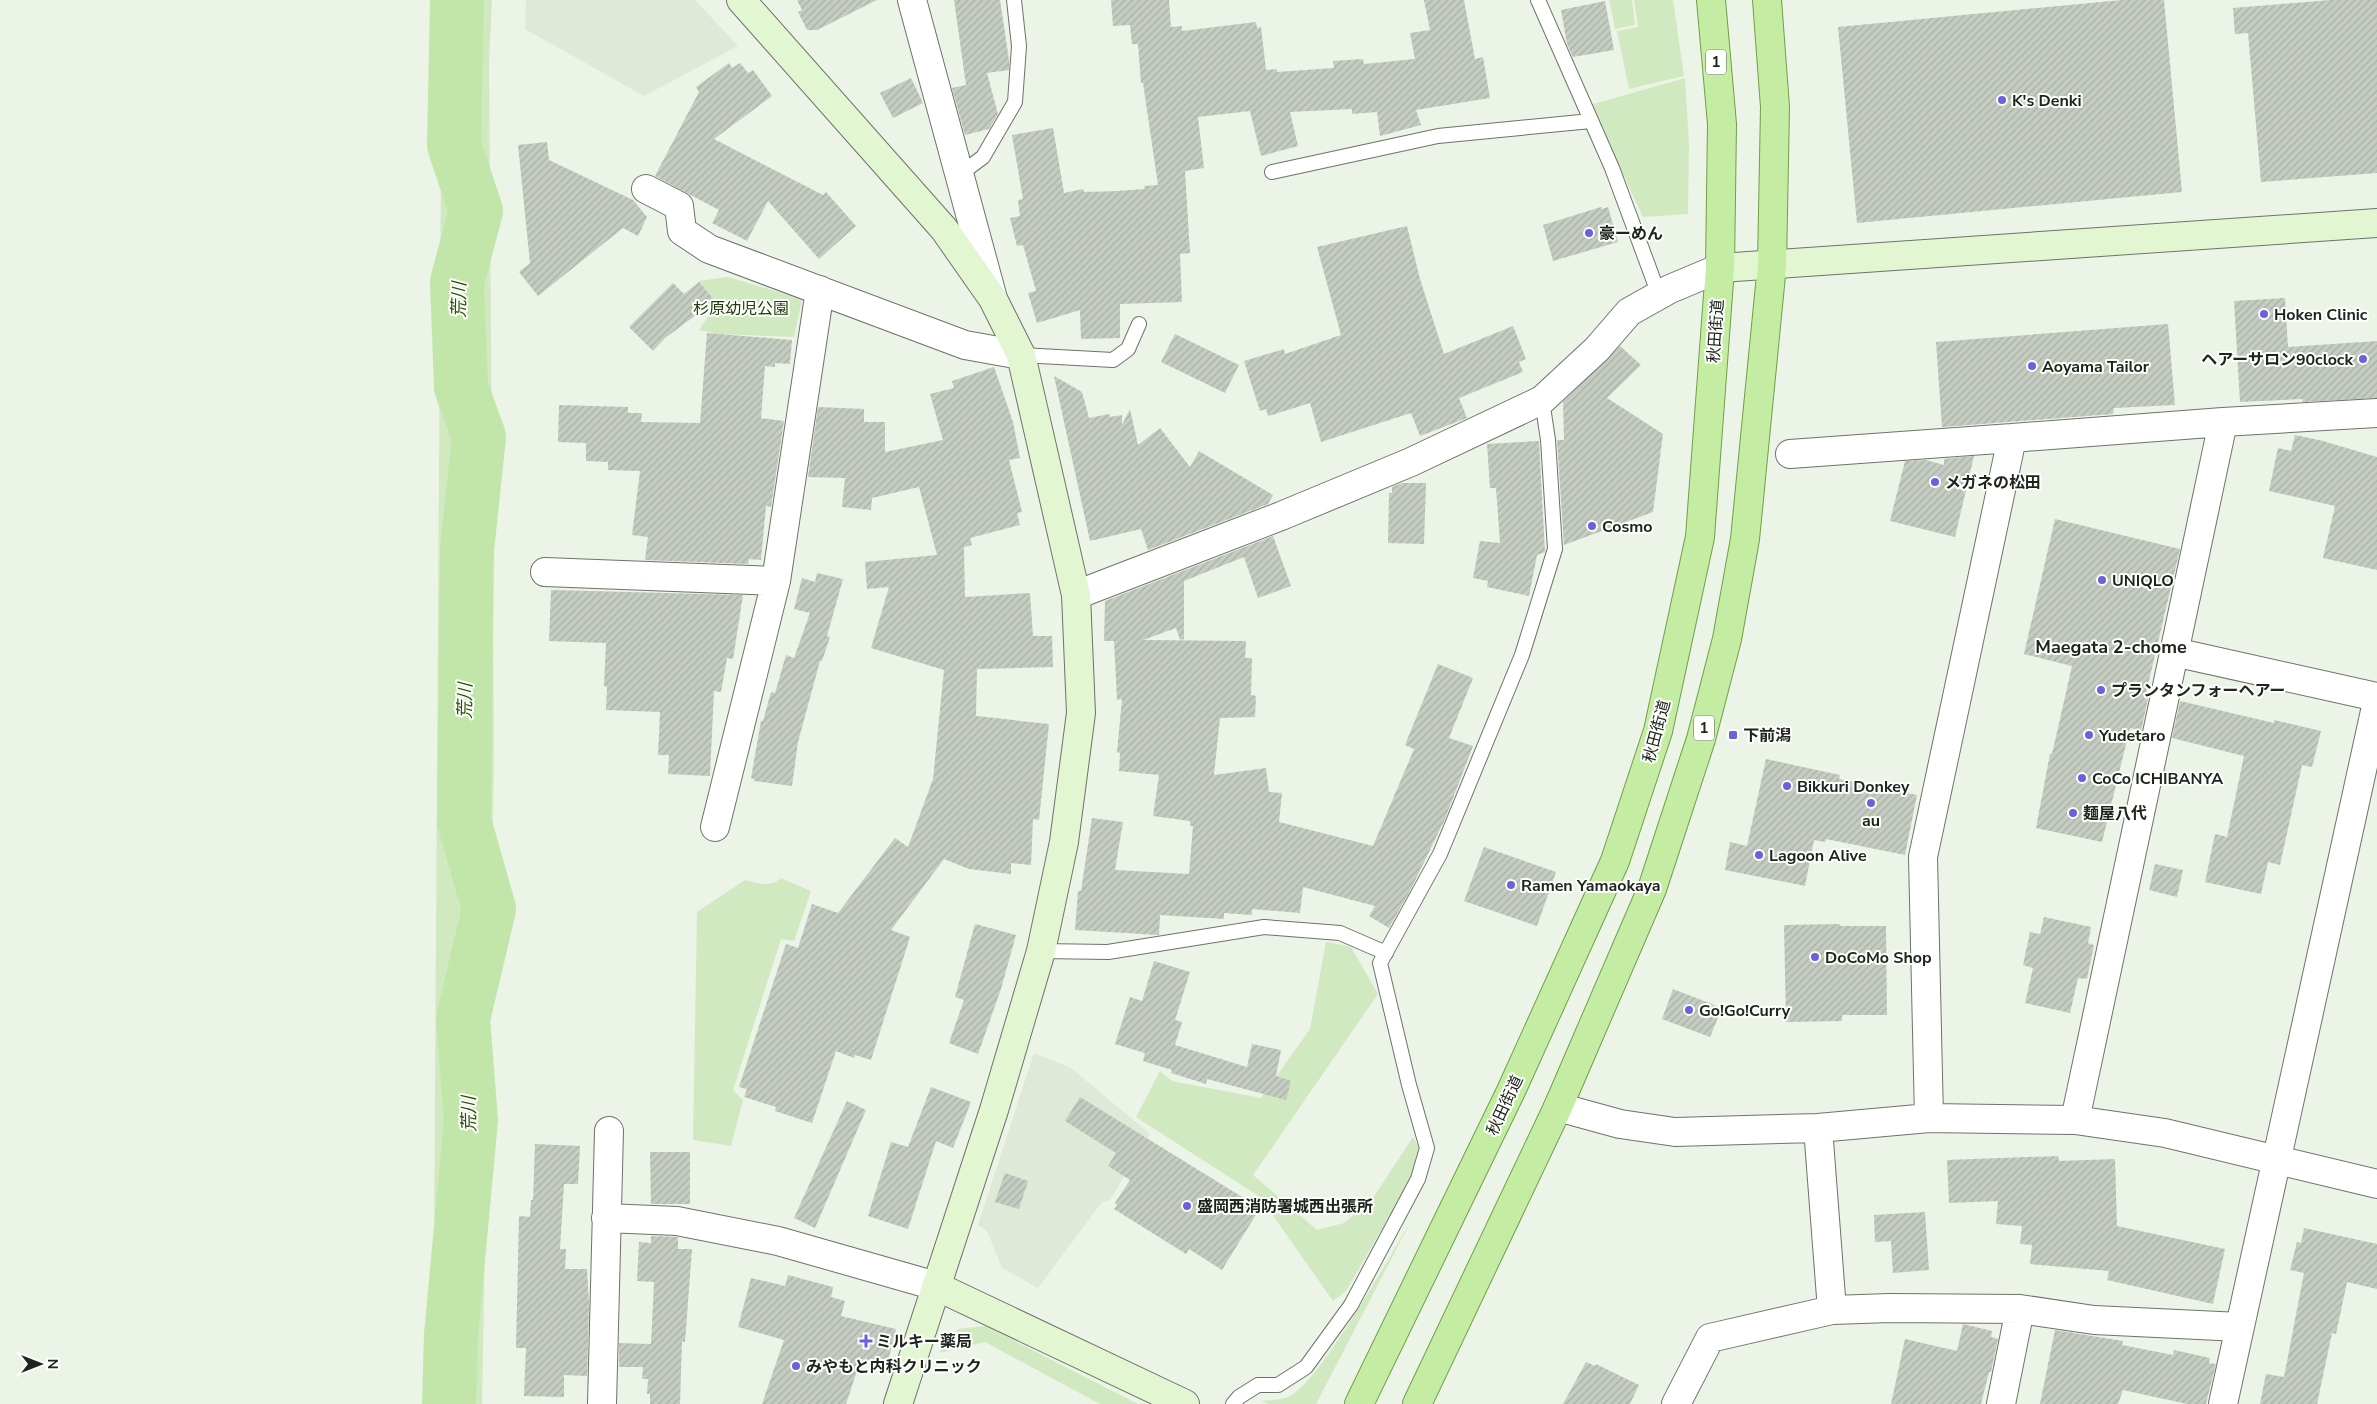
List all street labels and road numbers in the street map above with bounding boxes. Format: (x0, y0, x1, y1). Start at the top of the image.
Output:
road number: 1 (1706, 50, 1726, 74)
street label: 秋田街道 (1703, 298, 1729, 364)
street label: 秋田街道 (1638, 697, 1676, 765)
road number: 1 (1694, 716, 1714, 740)
street label: 秋田街道 (1481, 1072, 1528, 1139)

